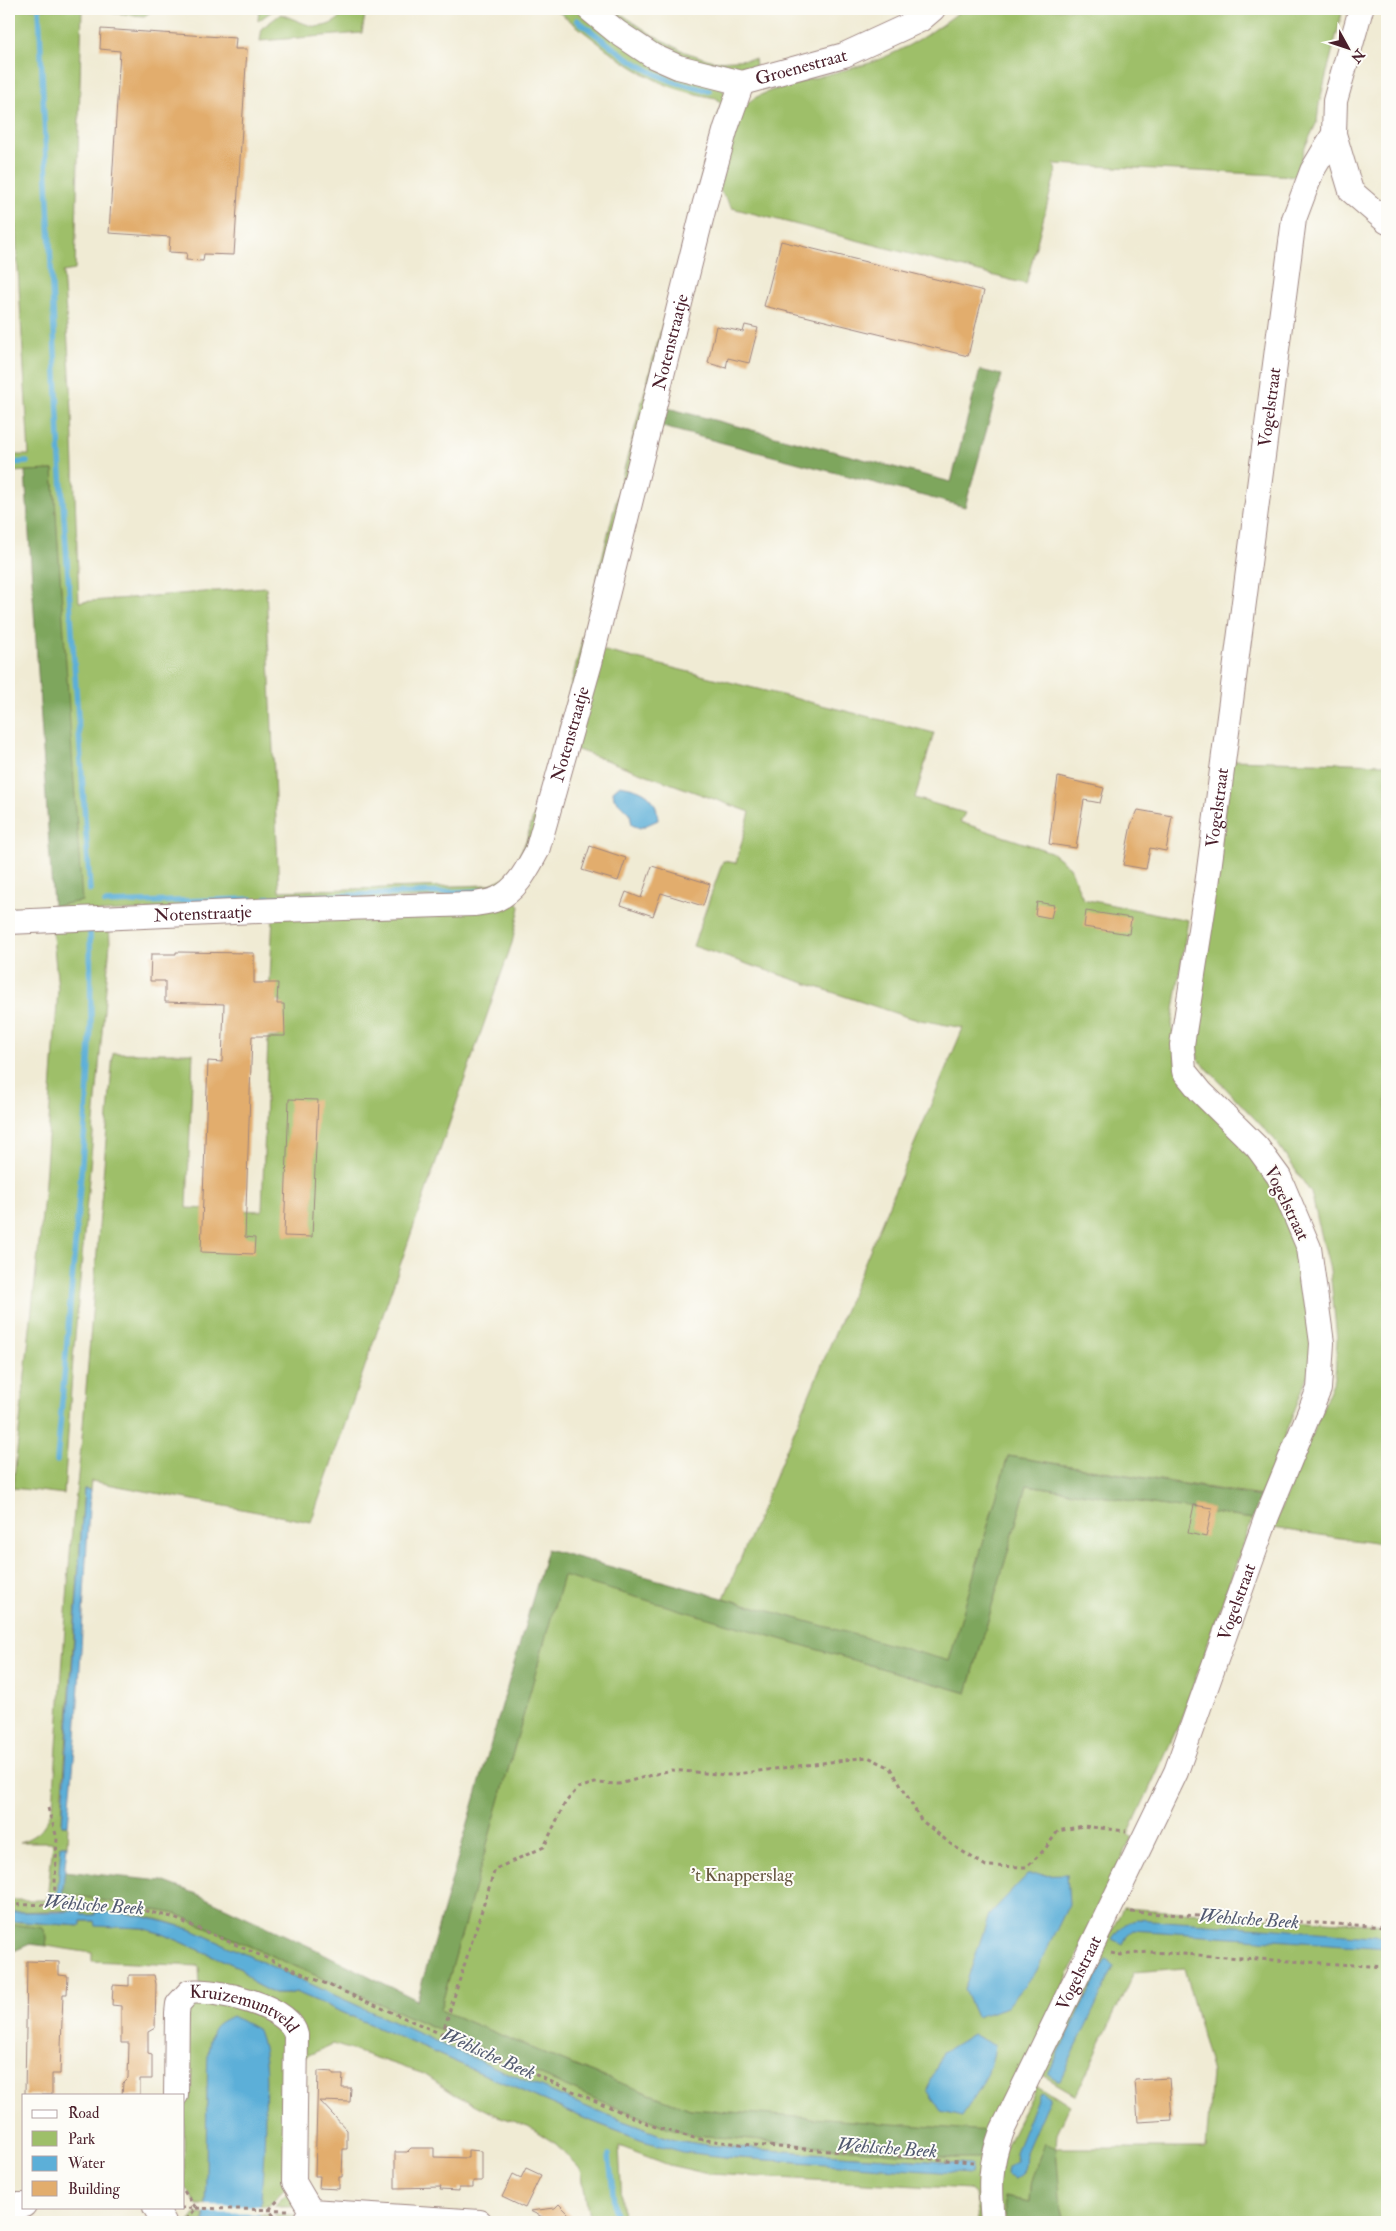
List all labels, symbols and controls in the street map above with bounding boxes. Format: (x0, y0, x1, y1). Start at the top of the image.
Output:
north arrow (1324, 22, 1374, 72)
street label: Groenestraat (753, 44, 850, 91)
text: N (1347, 45, 1369, 67)
street label: Notenstraatje (648, 291, 694, 392)
street label: Vogelstraat (1253, 366, 1287, 449)
street label: Notenstraatje (546, 683, 595, 785)
street label: Vogelstraat (1201, 766, 1234, 849)
street label: Notenstraatje (153, 900, 253, 928)
street label: Vogelstraat (1259, 1162, 1315, 1244)
street label: Vogelstraat (1213, 1560, 1261, 1644)
park label: 't Knapperslag (691, 1864, 794, 1887)
water label: Wehlsche Beek (43, 1890, 145, 1920)
water label: Wehlsche Beek (1198, 1904, 1300, 1934)
street label: Vogelstraat (1051, 1932, 1107, 2014)
street label: Kruizemuntveld (189, 1981, 304, 2037)
water label: Wehlsche Beek (438, 2023, 539, 2085)
legend (22, 2094, 185, 2208)
text: Road (68, 2104, 100, 2123)
text: Park (68, 2130, 95, 2149)
water label: Wehlsche Beek (836, 2133, 938, 2163)
text: Water (67, 2154, 105, 2173)
text: Building (68, 2180, 120, 2199)

